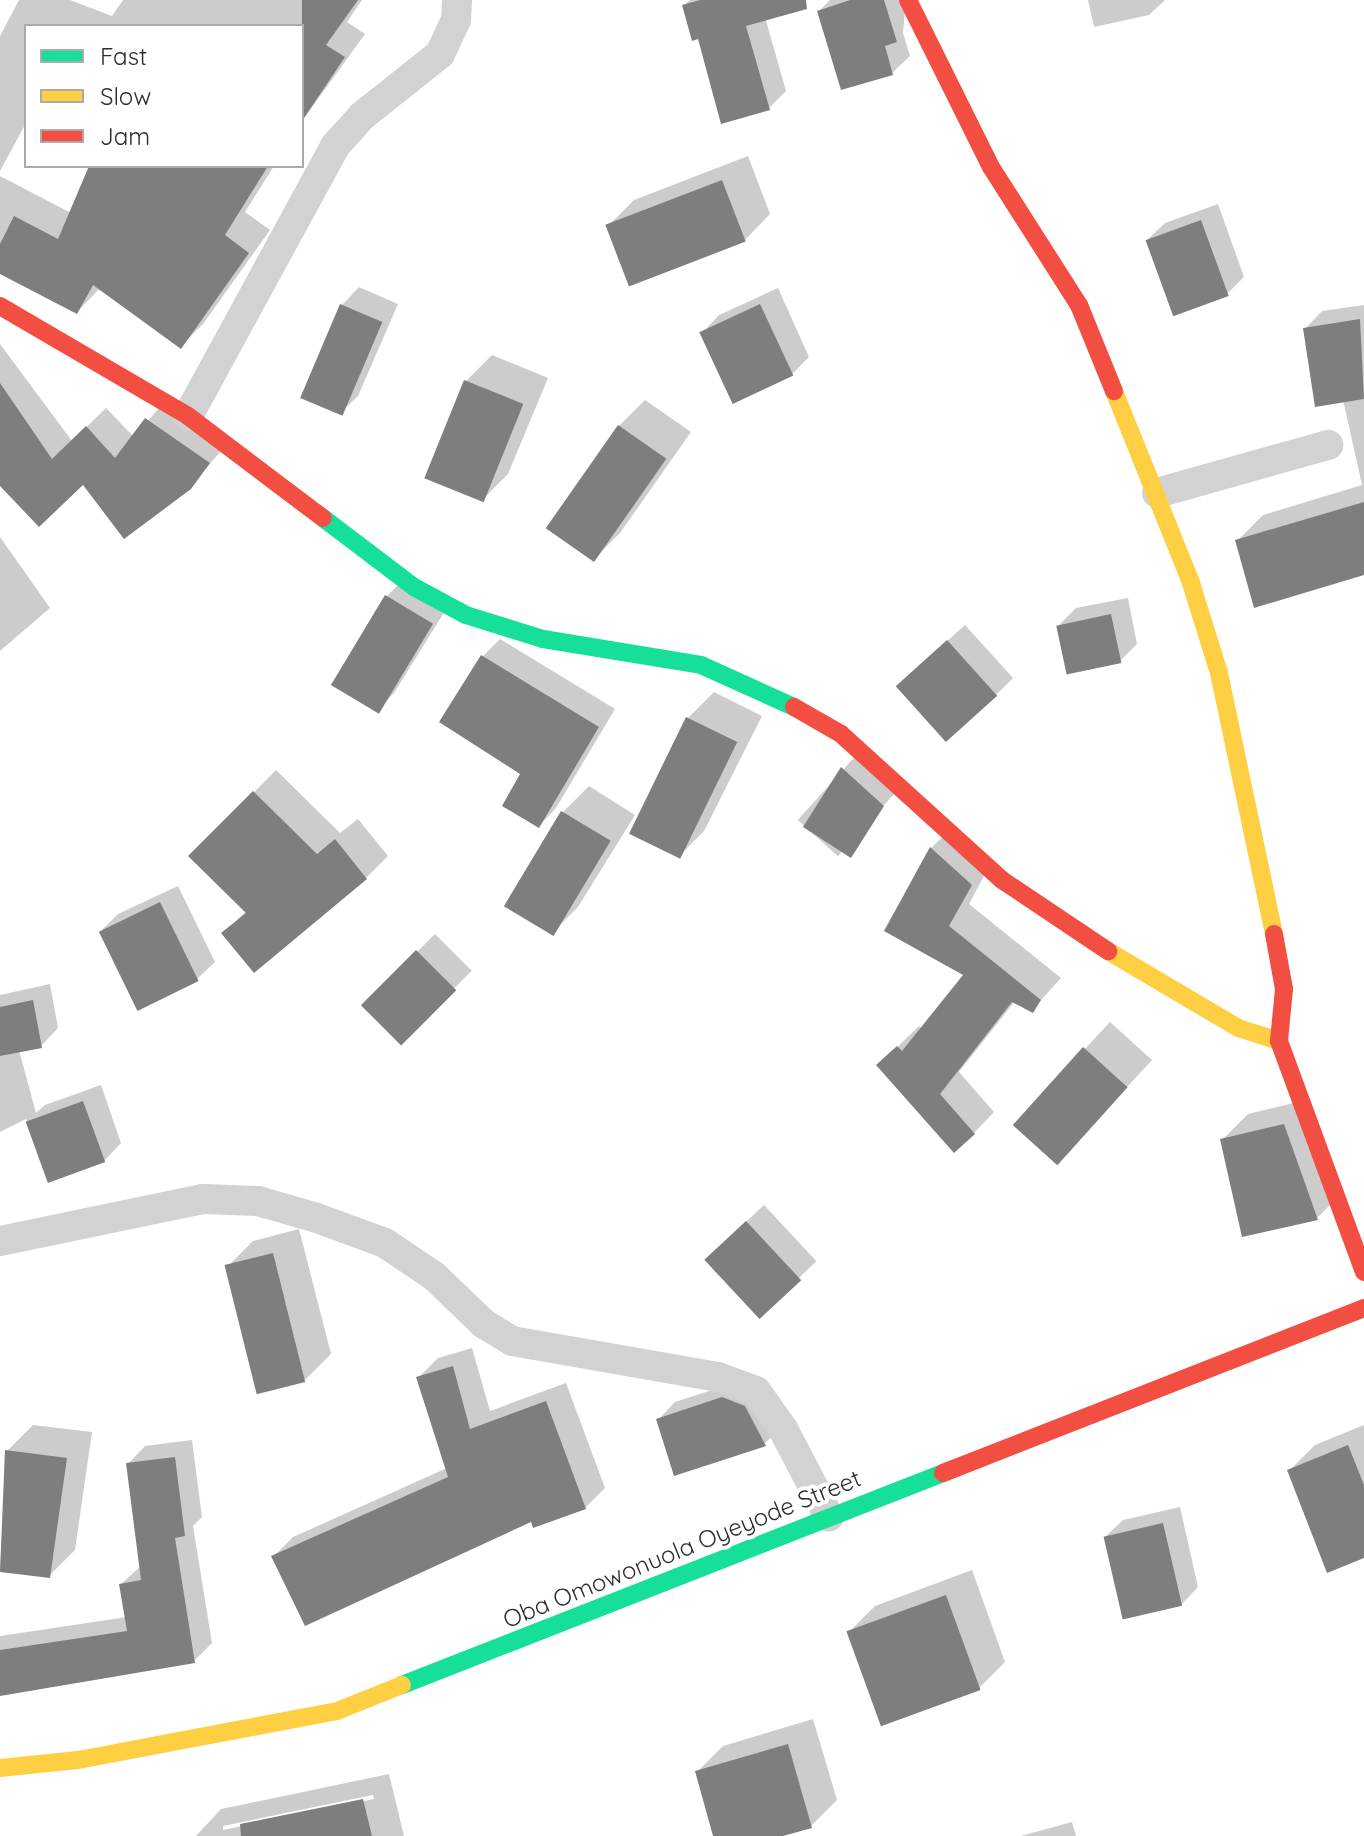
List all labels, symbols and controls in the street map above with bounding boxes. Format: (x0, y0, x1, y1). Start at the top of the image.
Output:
legend (24, 24, 304, 168)
text: Fast (100, 41, 147, 71)
text: Slow (100, 81, 151, 111)
text: Jam (100, 121, 150, 151)
street label: Oba Omowonuola Oyeyode Street (499, 1464, 865, 1634)

